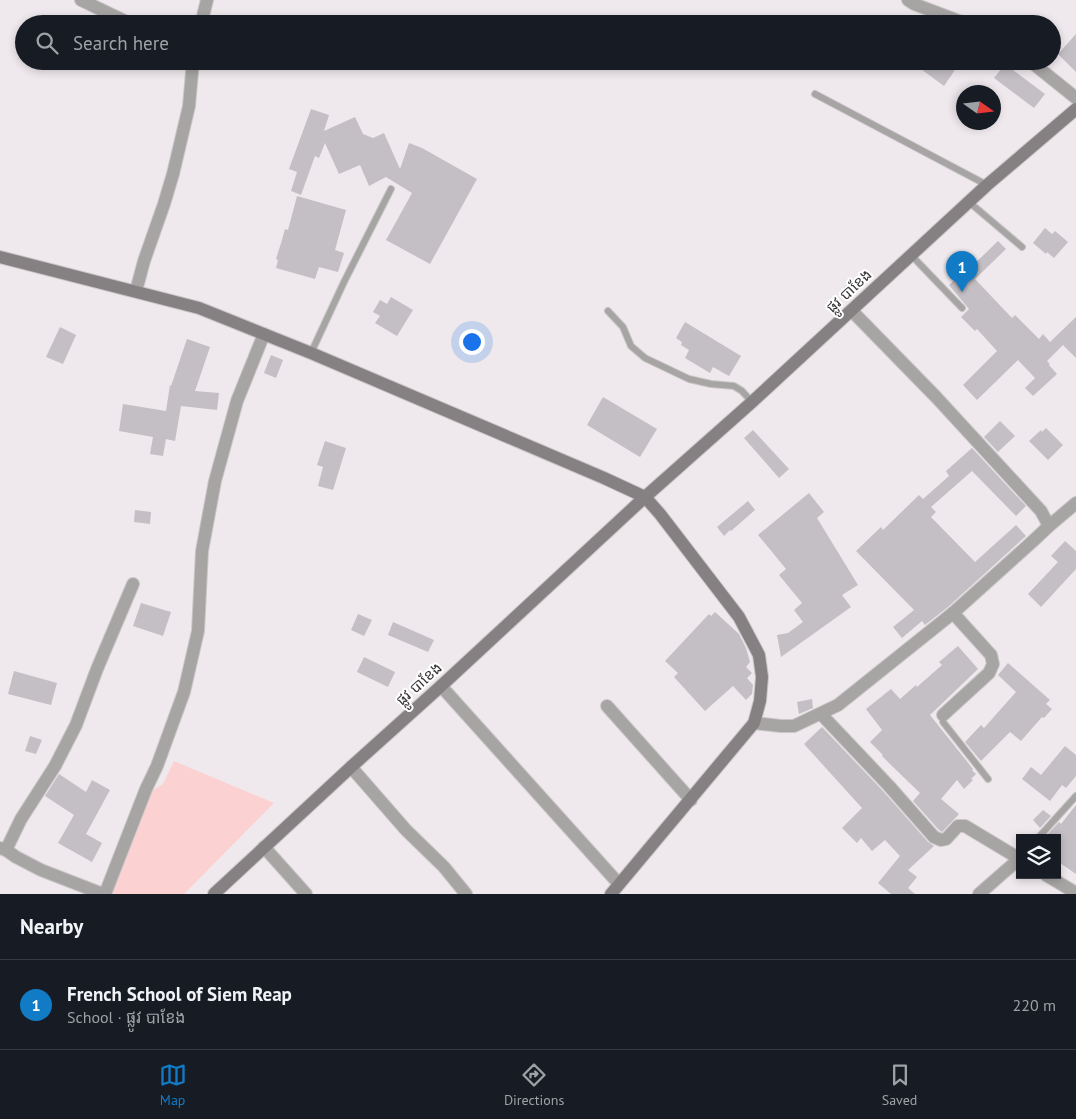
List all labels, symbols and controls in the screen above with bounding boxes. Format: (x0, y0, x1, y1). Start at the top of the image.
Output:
search box (15, 15, 1061, 70)
icon: search (33, 29, 61, 57)
text: Search here (73, 31, 169, 55)
north arrow (956, 85, 1001, 130)
pin: 1 (946, 251, 978, 292)
street label: ផ្លូវ បាខែង (822, 265, 879, 320)
your location (459, 329, 485, 355)
street label: ផ្លូវ បាខែង (392, 658, 449, 713)
map controls (1016, 834, 1061, 879)
button: layers (1016, 834, 1061, 879)
text: Nearby (20, 913, 83, 940)
text: French School of Siem Reap (67, 982, 292, 1006)
text: 1 (31, 995, 41, 1015)
text: 220 m (1013, 995, 1056, 1015)
text: School · ផ្លូវ បាខែង (67, 1007, 185, 1027)
tab: Map (159, 1061, 187, 1109)
tab: Directions (504, 1061, 564, 1109)
tab: Saved (882, 1061, 917, 1109)

